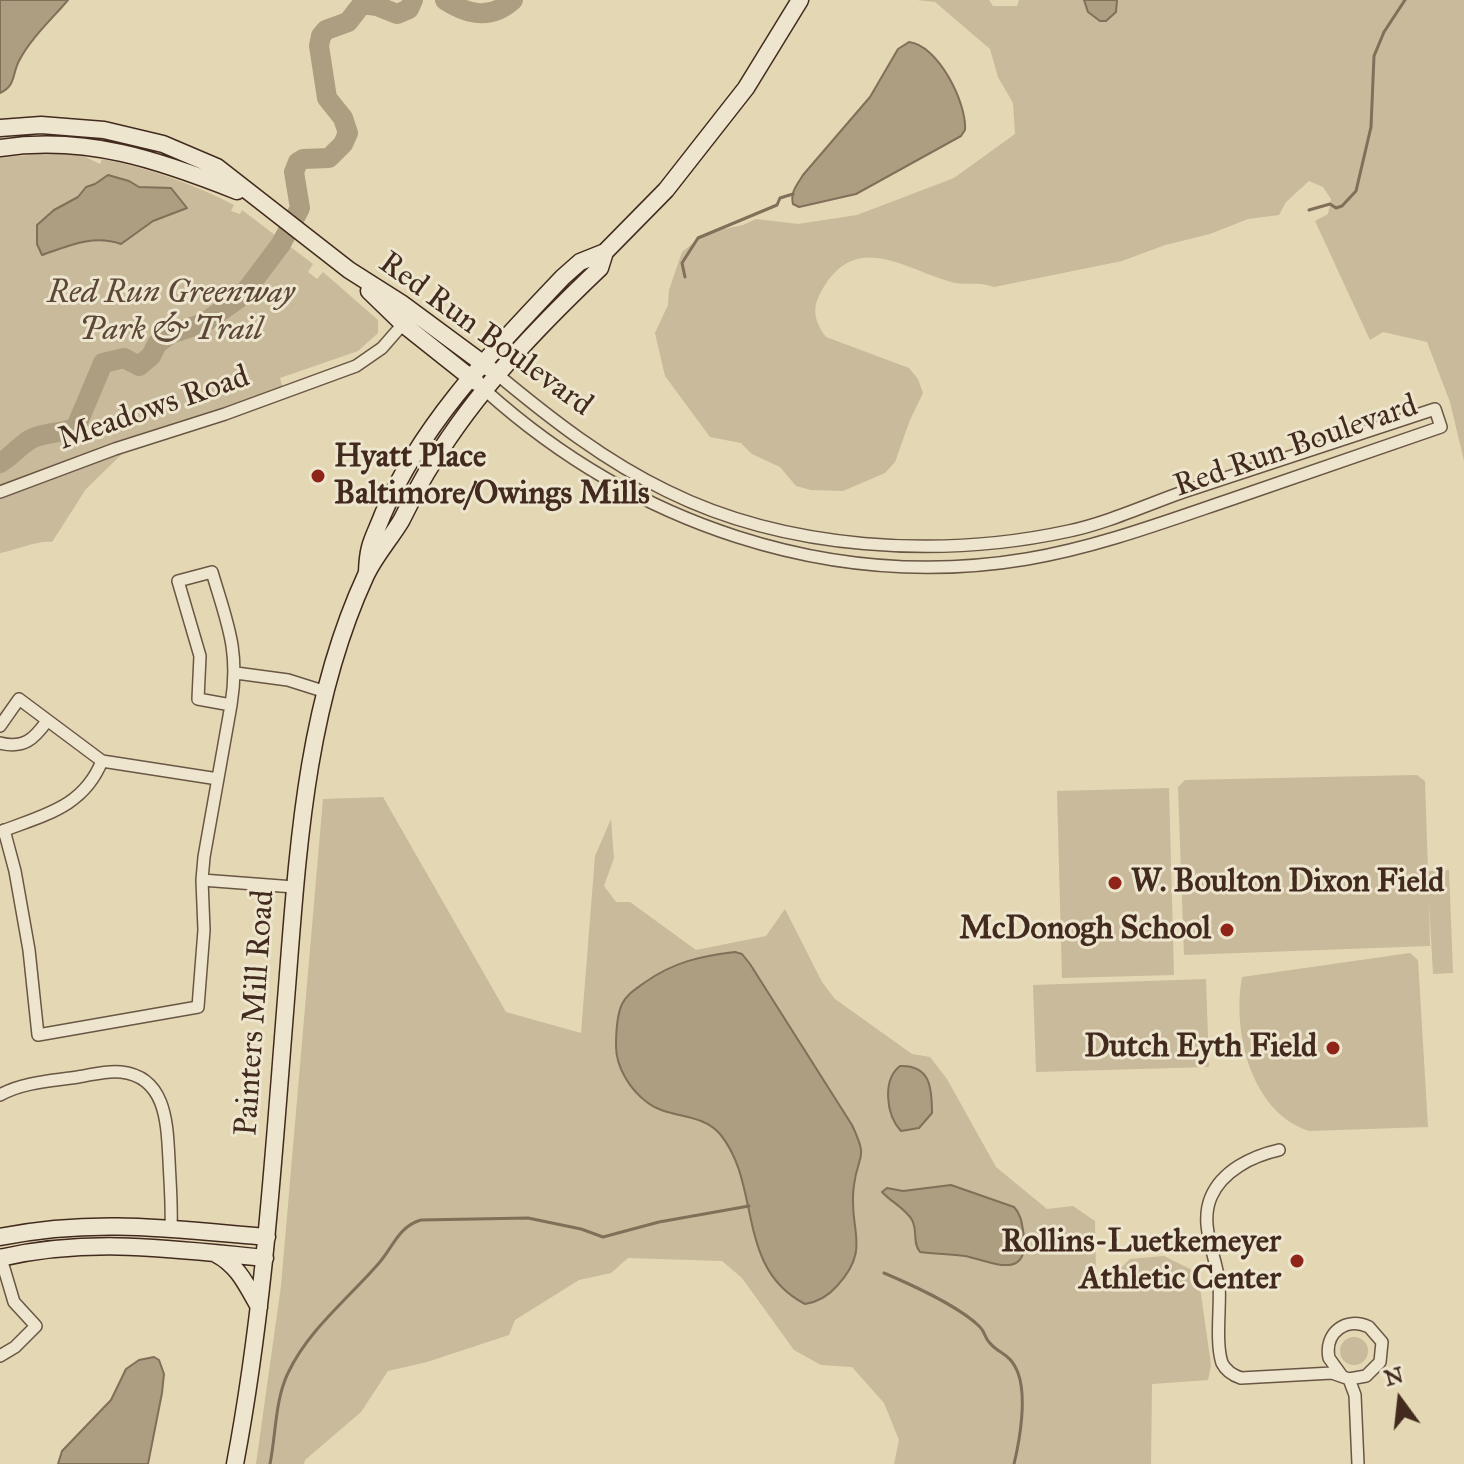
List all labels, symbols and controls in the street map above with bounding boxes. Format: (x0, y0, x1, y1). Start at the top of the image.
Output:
street label: Red Run Boulevard (371, 244, 599, 426)
park label: Red Run Greenway Park & Trail (47, 275, 295, 350)
street label: Meadows Road (53, 358, 255, 460)
street label: Red Run Boulevard (1169, 387, 1423, 507)
place label: Hyatt Place Baltimore/Owings Mills (334, 439, 650, 514)
marker: Hyatt Place Baltimore/Owings Mills (309, 467, 327, 485)
place label: W. Boulton Dixon Field (1131, 864, 1444, 902)
marker: W. Boulton Dixon Field (1106, 874, 1124, 892)
street label: Painters Mill Road (228, 889, 284, 1137)
place label: McDonogh School (959, 911, 1211, 949)
marker: McDonogh School (1218, 921, 1236, 939)
place label: Dutch Eyth Field (1084, 1029, 1317, 1067)
marker: Dutch Eyth Field (1324, 1039, 1342, 1057)
place label: Rollins-Luetkemeyer Athletic Center (1001, 1224, 1281, 1299)
marker: Rollins-Luetkemeyer Athletic Center (1288, 1252, 1306, 1270)
north arrow (1360, 1360, 1440, 1440)
text: N (1381, 1361, 1406, 1392)

